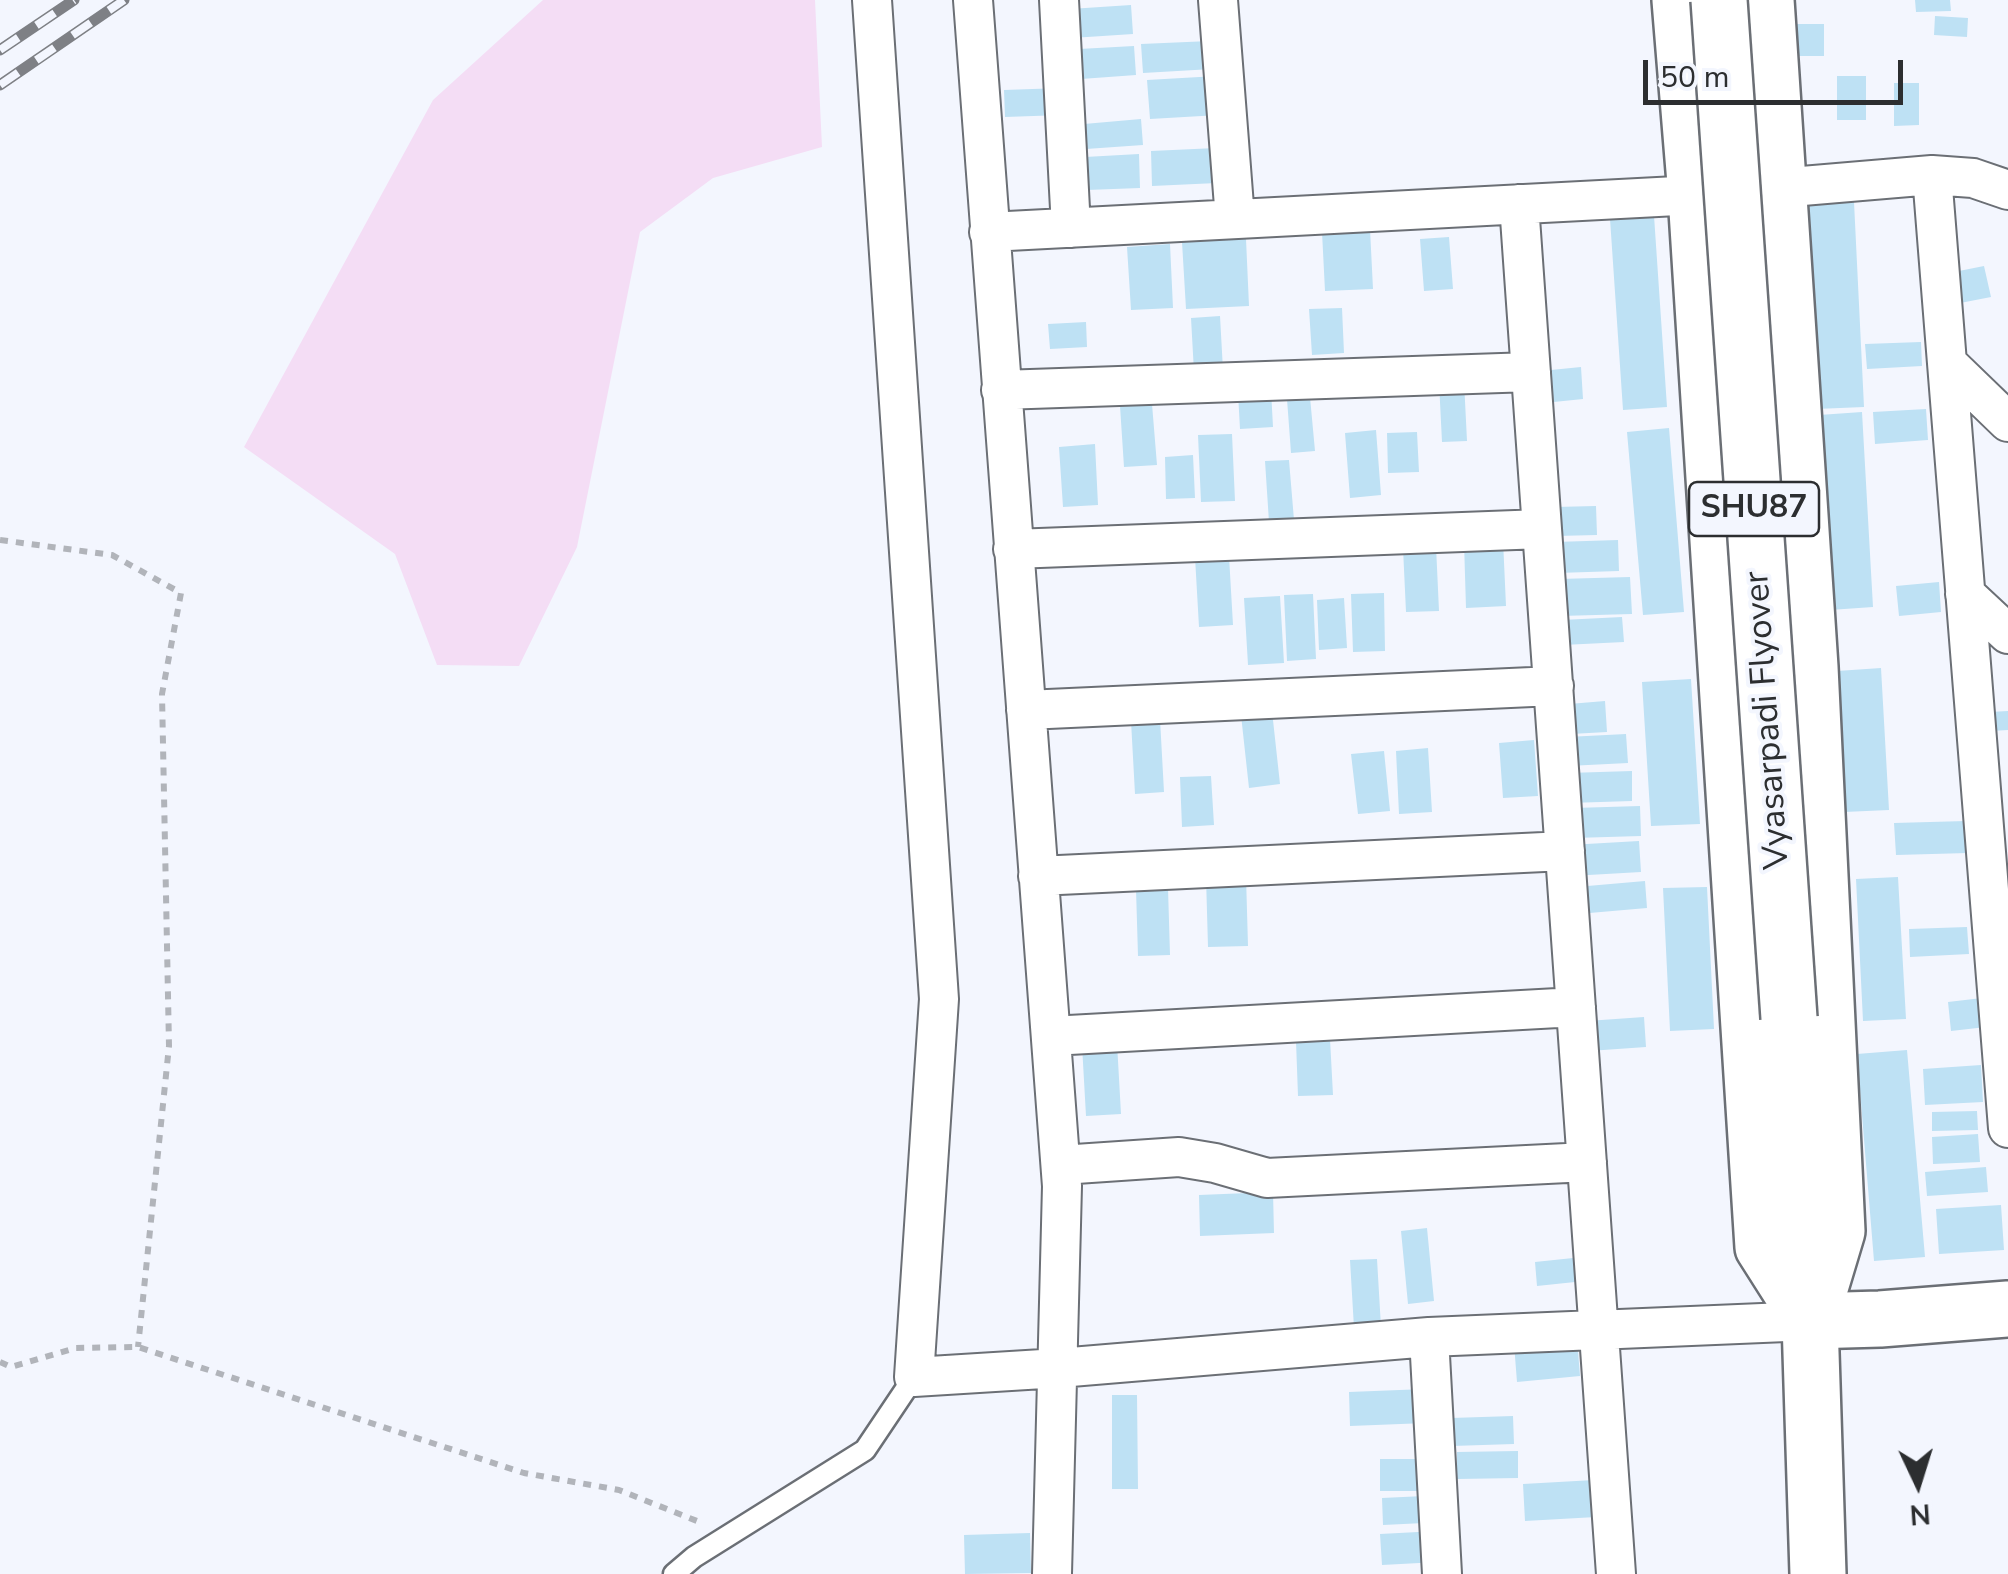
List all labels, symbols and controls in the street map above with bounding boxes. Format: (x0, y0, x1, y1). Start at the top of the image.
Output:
scale bar (1648, 40, 1908, 102)
text: 50 m (1660, 57, 1729, 98)
road number: SHU87 (1689, 482, 1819, 536)
street label: Vyasarpadi Flyover (1738, 570, 1800, 870)
north arrow (1868, 1434, 1968, 1534)
text: N (1908, 1494, 1932, 1534)

